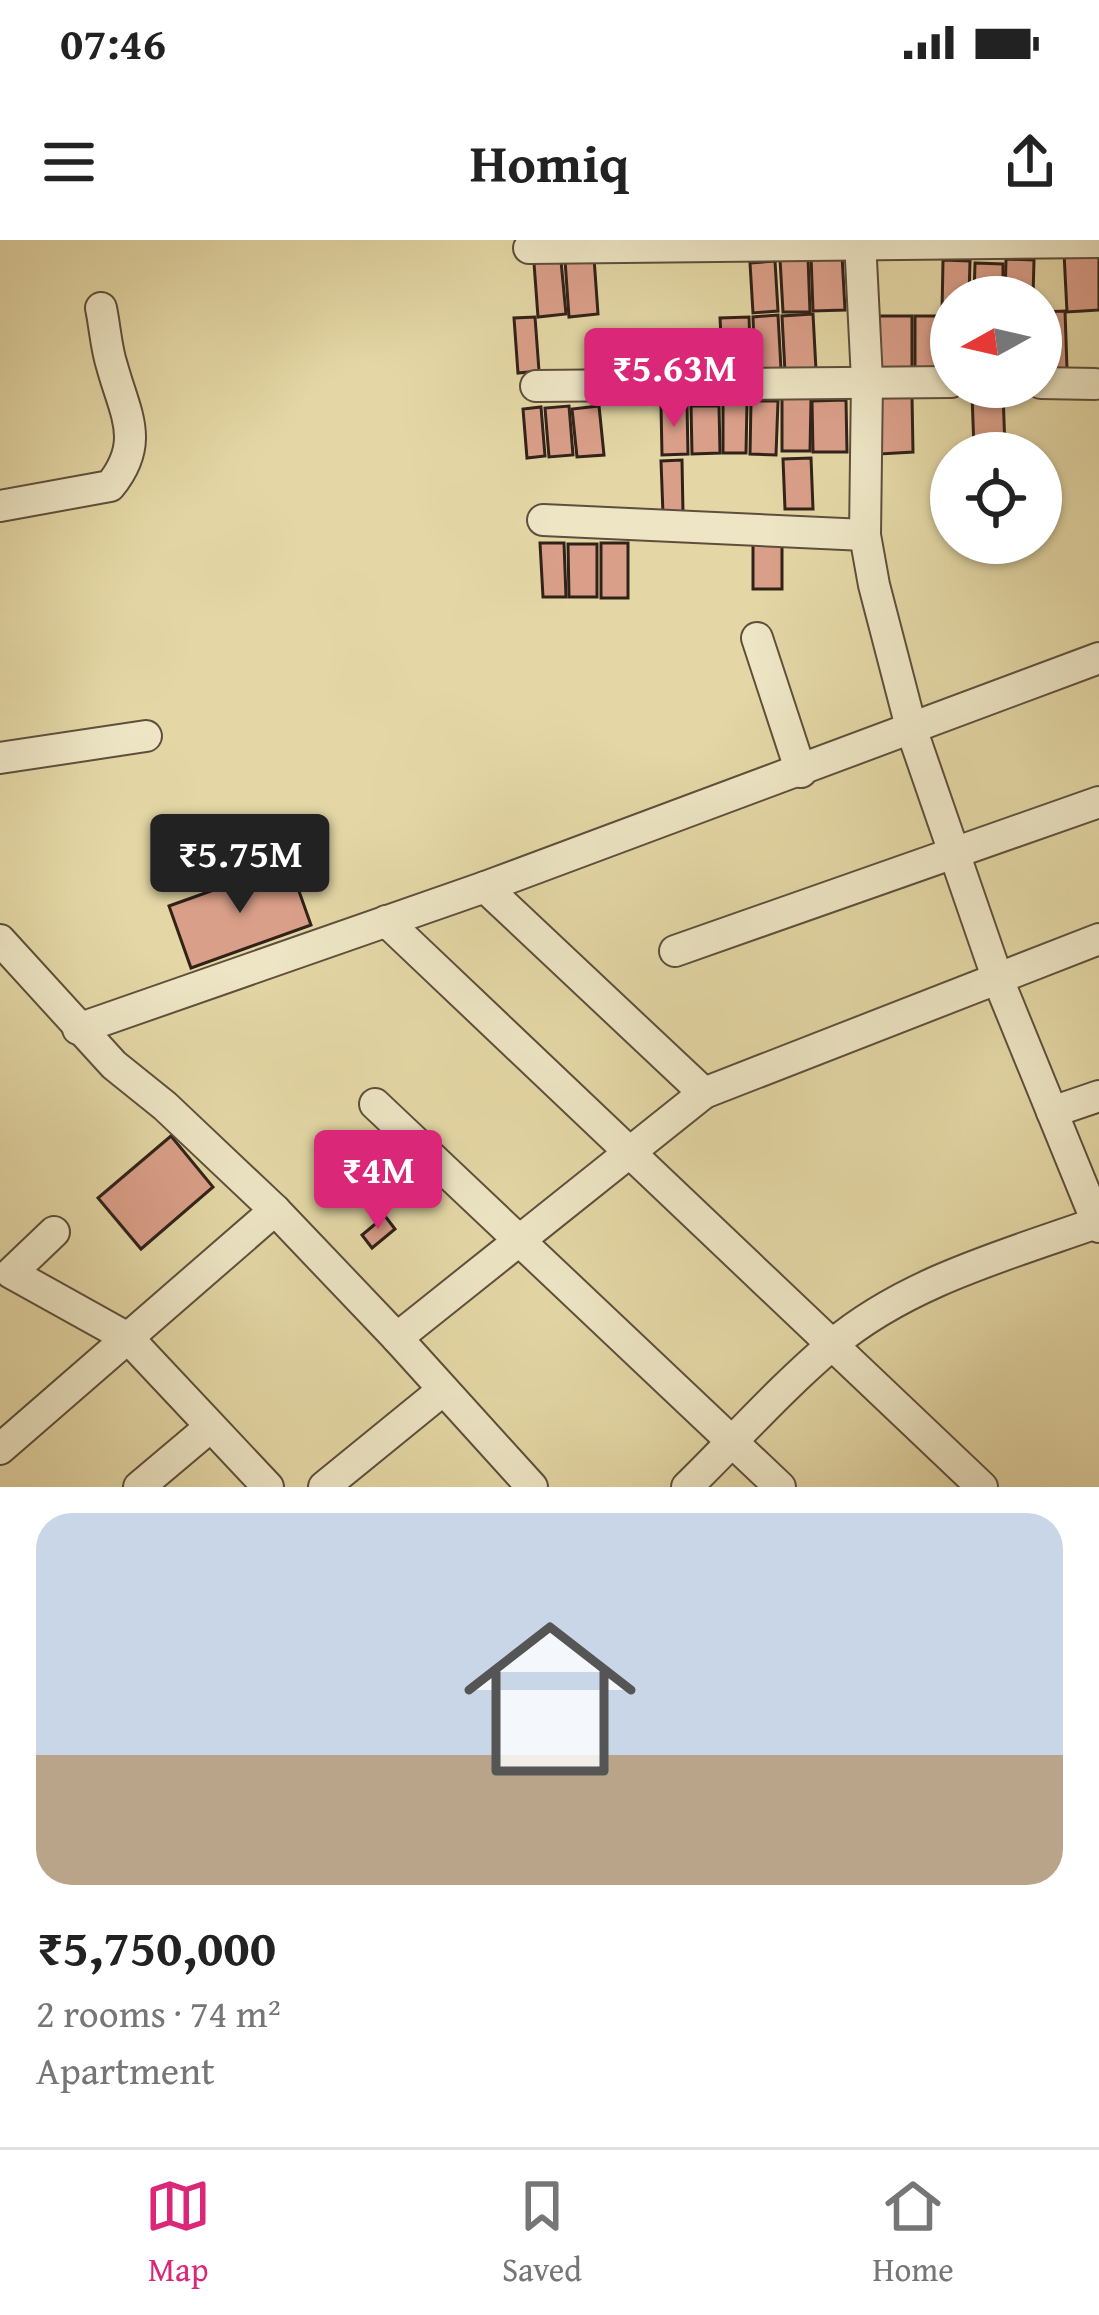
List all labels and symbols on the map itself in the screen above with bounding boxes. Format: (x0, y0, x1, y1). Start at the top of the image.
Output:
north arrow (930, 276, 1062, 408)
pin: ₹5.63M (576, 328, 772, 430)
pin: ₹5.75M (142, 814, 338, 916)
pin: ₹4M (320, 1130, 436, 1232)

